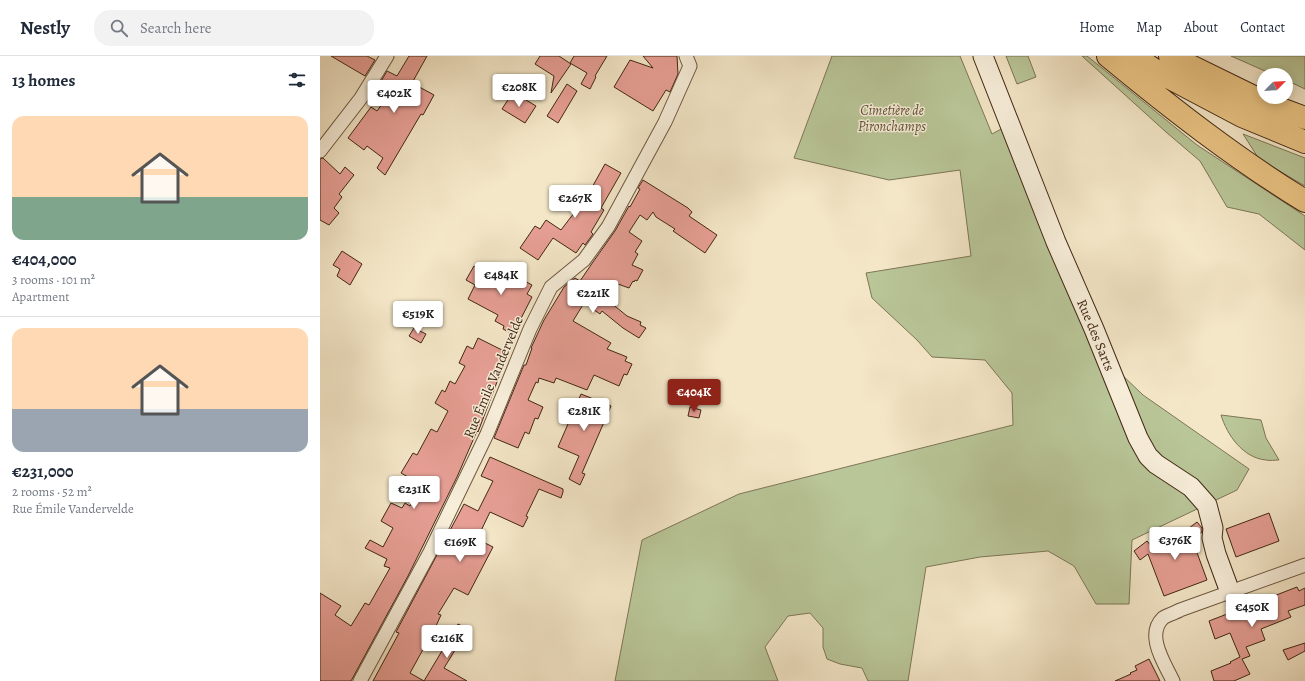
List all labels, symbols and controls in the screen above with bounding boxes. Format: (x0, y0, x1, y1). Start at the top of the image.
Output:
search box (94, 10, 374, 46)
text: Nestly (20, 15, 70, 41)
icon: search (108, 17, 130, 39)
text: Search here (140, 18, 211, 38)
text: Home (1079, 18, 1114, 37)
text: Map (1136, 18, 1162, 37)
text: About (1184, 18, 1218, 37)
text: Contact (1240, 18, 1285, 37)
north arrow (1257, 68, 1293, 104)
map controls (1257, 68, 1293, 104)
text: 13 homes (12, 69, 75, 92)
icon: filters (286, 69, 308, 91)
pin: €208K (491, 74, 547, 108)
text: €208K (501, 78, 537, 95)
pin: €402K (366, 80, 422, 114)
text: €402K (377, 84, 411, 101)
park label: Cimetière de Pironchamps (858, 101, 926, 136)
icon: home (124, 142, 196, 214)
pin: €267K (547, 185, 603, 219)
text: €267K (558, 189, 592, 206)
text: €404,000 (12, 248, 77, 271)
pin: €484K (473, 262, 529, 296)
text: €484K (484, 266, 518, 283)
text: 3 rooms · 101 m² (12, 271, 95, 288)
pin: €221K (565, 280, 621, 314)
text: €221K (576, 284, 610, 301)
text: Apartment (12, 288, 70, 305)
street label: Rue des Sarts (1072, 296, 1119, 374)
pin: €519K (390, 301, 446, 335)
text: €519K (402, 305, 434, 322)
street label: Rue Émile Vandervelde (459, 313, 528, 441)
icon: home (124, 354, 196, 426)
pin: €404K (666, 379, 722, 413)
text: €404K (677, 383, 711, 400)
pin: €281K (556, 398, 612, 432)
text: €281K (567, 402, 601, 419)
text: €231,000 (12, 460, 74, 483)
pin: €231K (386, 476, 442, 510)
text: €231K (398, 480, 430, 497)
text: 2 rooms · 52 m² (12, 483, 92, 500)
text: Rue Émile Vandervelde (12, 500, 134, 517)
pin: €376K (1147, 527, 1203, 561)
pin: €169K (432, 529, 488, 563)
text: €376K (1158, 531, 1192, 548)
text: €169K (444, 533, 476, 550)
pin: €450K (1224, 594, 1280, 628)
text: €450K (1235, 598, 1269, 615)
pin: €216K (419, 625, 475, 659)
text: €216K (430, 629, 464, 646)

